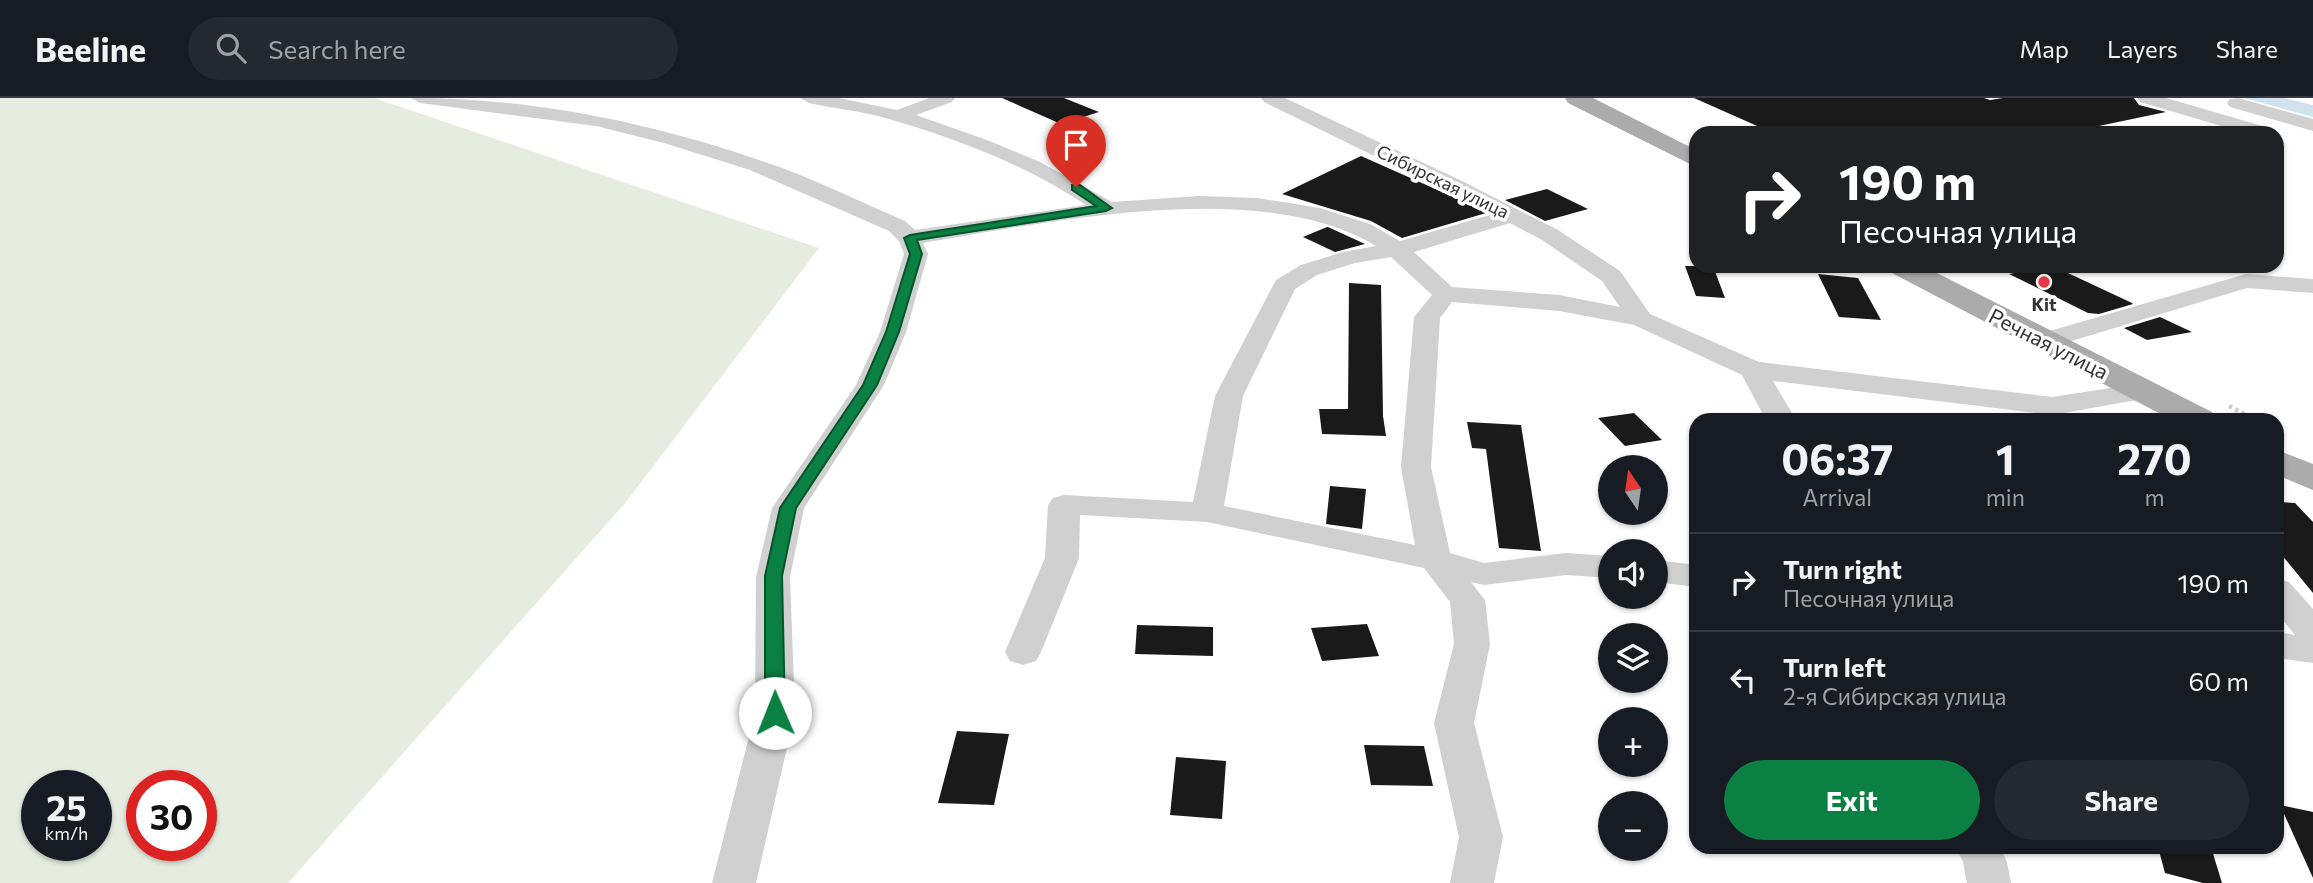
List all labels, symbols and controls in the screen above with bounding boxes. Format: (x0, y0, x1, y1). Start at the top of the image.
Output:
search box (188, 17, 678, 80)
text: Beeline (35, 28, 146, 69)
icon: search (212, 29, 250, 67)
text: Search here (268, 33, 406, 64)
text: Map (2020, 34, 2069, 63)
text: Layers (2107, 34, 2178, 63)
text: Share (2216, 34, 2278, 63)
pin (1046, 115, 1106, 187)
icon: arrive (1057, 126, 1095, 164)
street label: Сибирская улица (1373, 139, 1513, 223)
text: 190 m (1839, 150, 1976, 210)
icon: right (1724, 154, 1815, 245)
text: Песочная улица (1839, 210, 2077, 250)
marker: Kit (2036, 274, 2052, 290)
place label: Kit (2031, 293, 2057, 315)
street label: Речная улица (1985, 302, 2113, 384)
text: 06:37 (1781, 432, 1893, 484)
text: 1 (1996, 432, 2015, 484)
text: 270 (2117, 432, 2192, 484)
north arrow (1598, 455, 1668, 525)
map controls (1598, 455, 1668, 861)
text: Arrival (1803, 483, 1872, 511)
text: min (1986, 483, 2025, 511)
text: m (2144, 483, 2164, 511)
button: sound (1598, 539, 1668, 609)
text: Turn right (1783, 553, 1902, 584)
icon: right (1724, 563, 1762, 601)
text: 190 m (2177, 567, 2249, 598)
text: Песочная улица (1783, 584, 1954, 612)
button: layers (1598, 623, 1668, 693)
text: Turn left (1783, 651, 1886, 682)
icon: left (1724, 661, 1762, 699)
text: 60 m (2189, 665, 2249, 696)
position arrow (738, 676, 812, 750)
text: 2-я Сибирская улица (1783, 682, 2007, 710)
button: + (1598, 707, 1668, 777)
button: Exit (1724, 760, 1980, 840)
button: Share (1994, 760, 2249, 840)
speed limit sign: 30 (126, 770, 217, 861)
text: 25 (46, 785, 87, 828)
button: − (1598, 791, 1668, 861)
text: km/h (45, 822, 88, 844)

